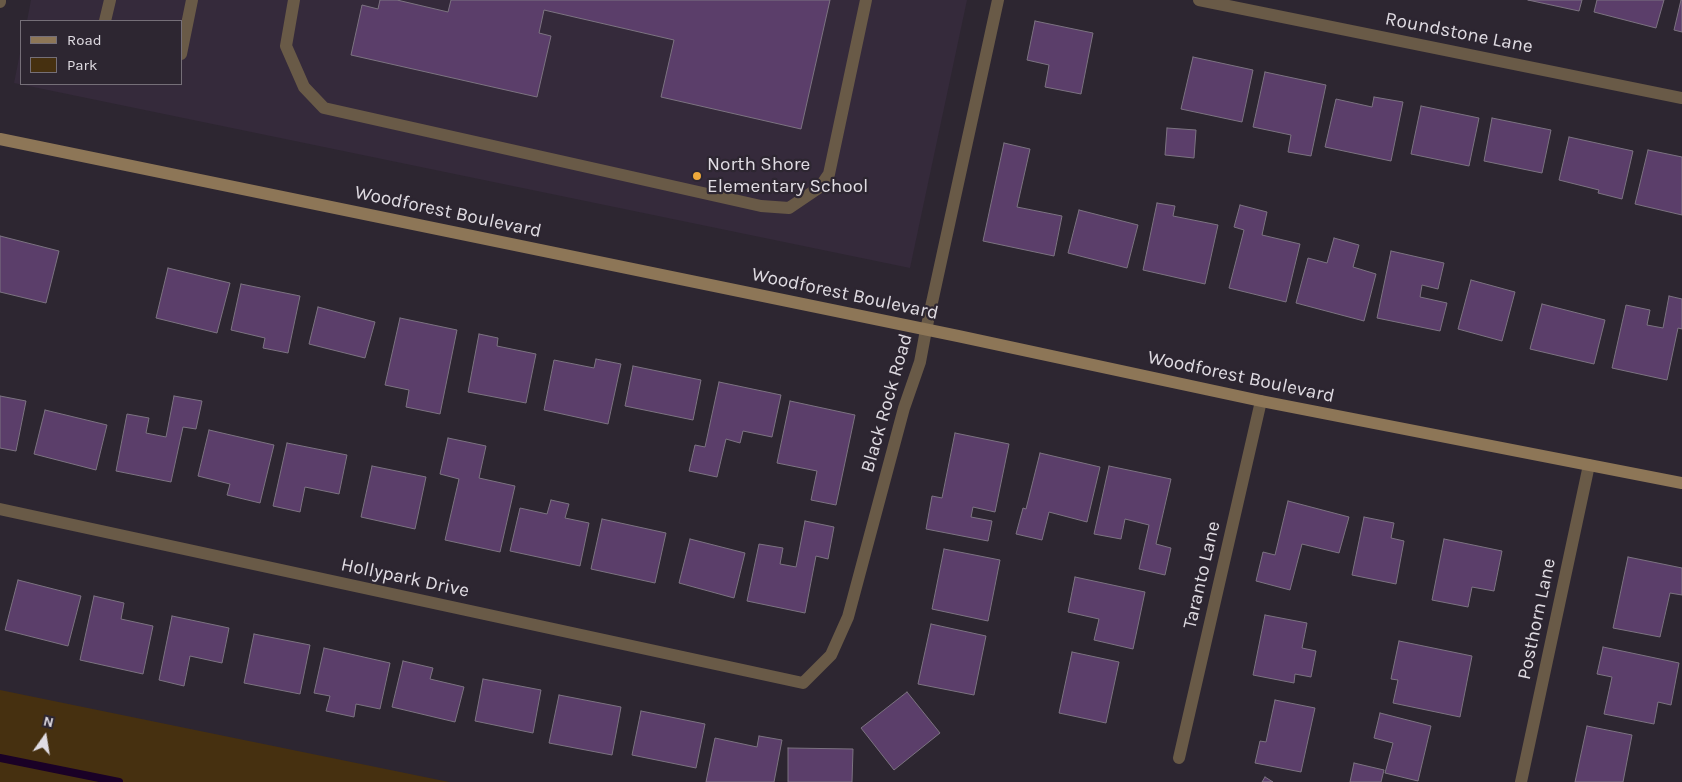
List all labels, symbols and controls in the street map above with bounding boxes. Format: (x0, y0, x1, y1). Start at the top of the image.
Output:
street label: Roundstone Lane (1383, 7, 1535, 59)
legend (20, 20, 182, 85)
text: Road (67, 31, 102, 49)
text: Park (67, 56, 97, 74)
place label: North Shore Elementary School (707, 154, 868, 198)
marker: North Shore Elementary School (691, 170, 703, 182)
street label: Woodforest Boulevard (352, 181, 544, 243)
street label: Woodforest Boulevard (749, 263, 941, 325)
street label: Black Rock Road (856, 331, 918, 475)
street label: Woodforest Boulevard (1145, 346, 1337, 408)
street label: Taranto Lane (1179, 519, 1225, 631)
street label: Hollypark Drive (339, 553, 471, 603)
street label: Posthorn Lane (1513, 556, 1561, 682)
north arrow (20, 712, 70, 762)
text: N (42, 712, 55, 731)

